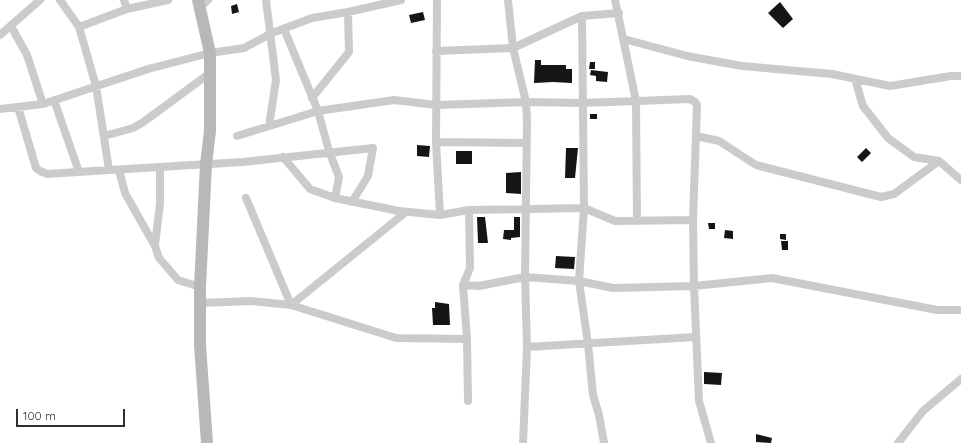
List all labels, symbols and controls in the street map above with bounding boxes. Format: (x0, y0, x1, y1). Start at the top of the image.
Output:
scale bar (18, 401, 127, 427)
text: 100 m (23, 408, 56, 423)

